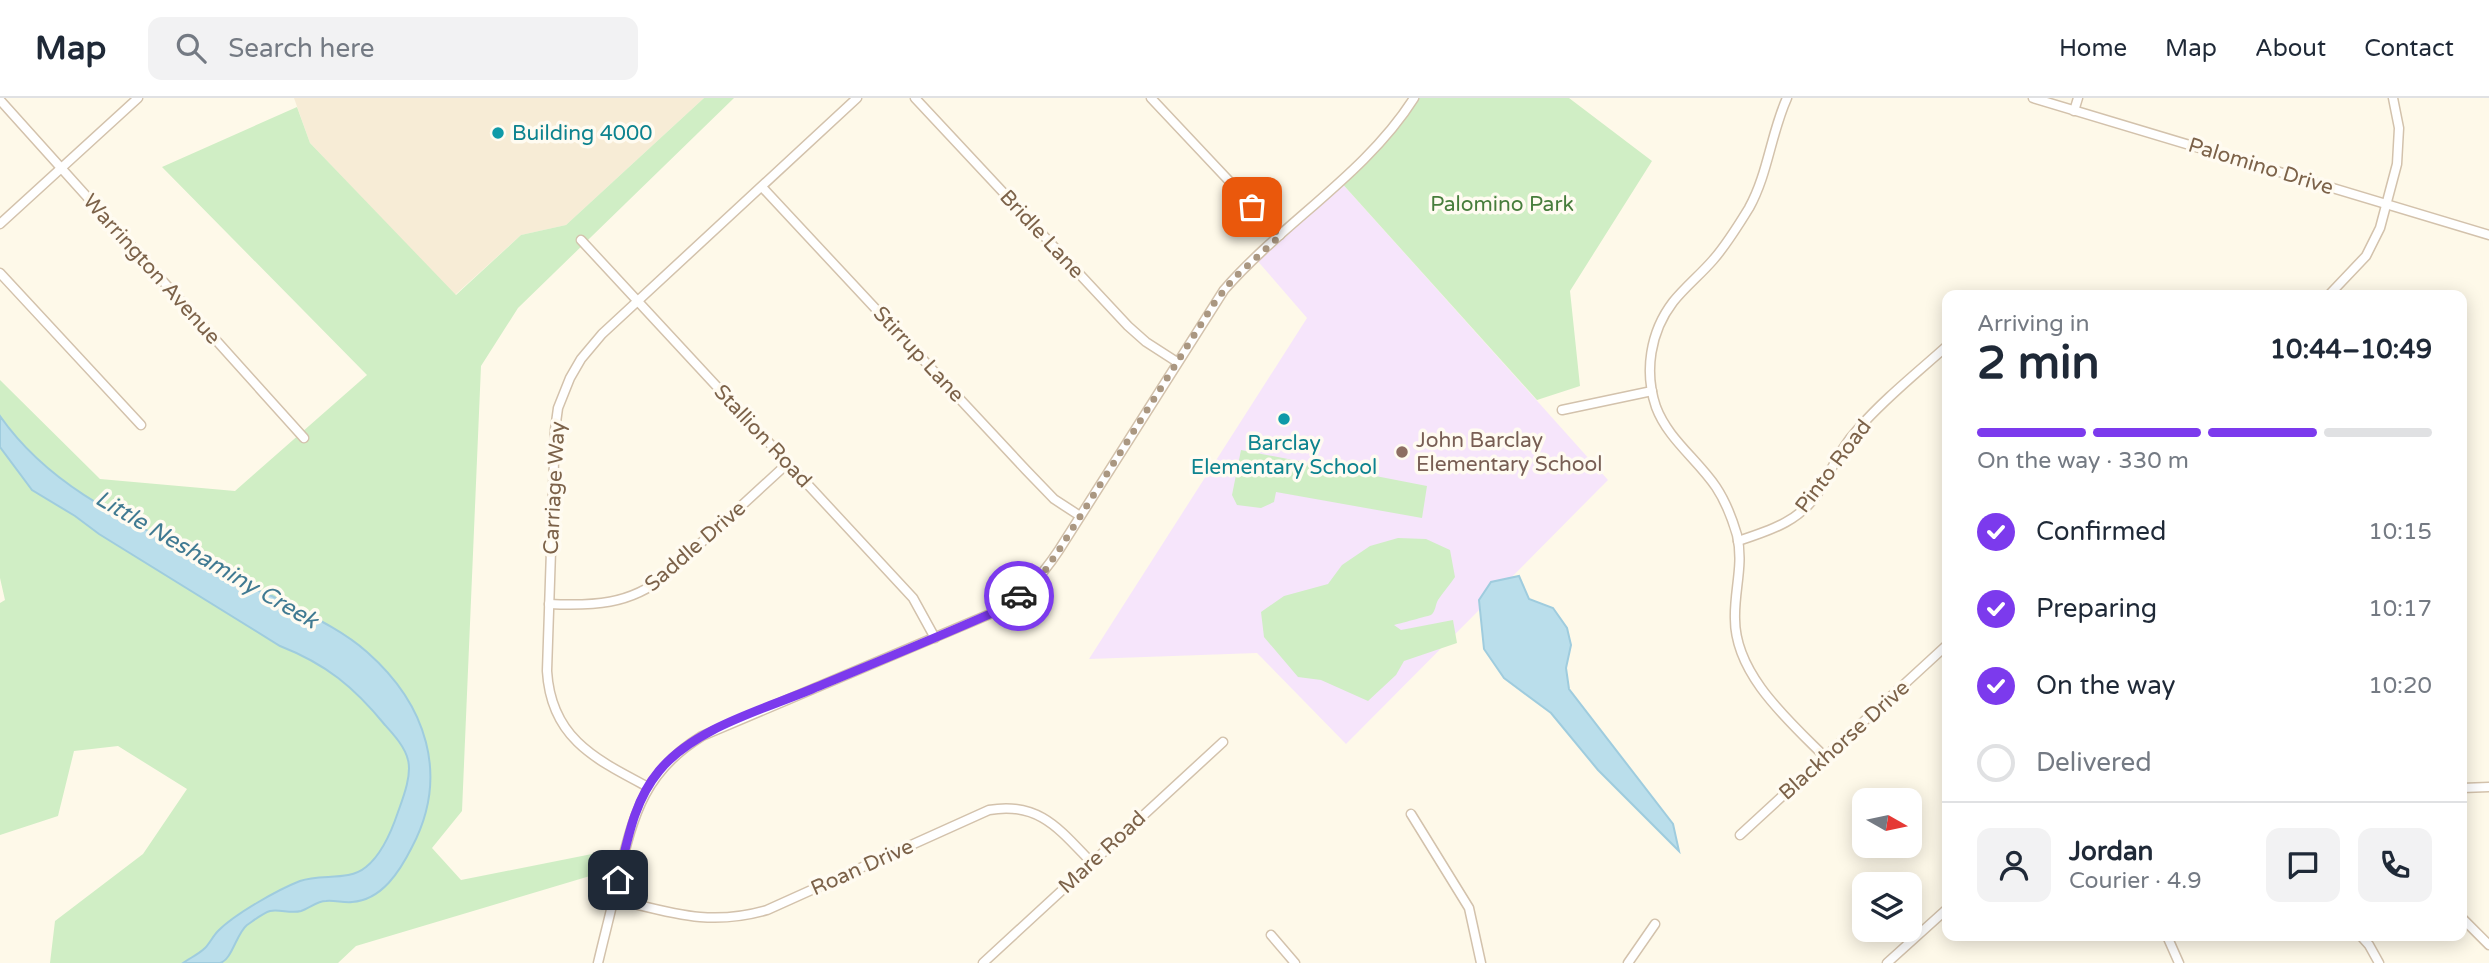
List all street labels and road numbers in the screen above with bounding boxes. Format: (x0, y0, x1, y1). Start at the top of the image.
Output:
street label: Palomino Drive (2185, 133, 2337, 200)
street label: Bridle Lane (994, 185, 1089, 284)
street label: Warrington Avenue (78, 189, 226, 350)
street label: Stirrup Lane (868, 301, 969, 408)
street label: Stallion Road (709, 380, 817, 493)
street label: Pinto Road (1790, 415, 1877, 518)
street label: Carriage Way (539, 421, 570, 555)
street label: Saddle Drive (640, 496, 751, 597)
street label: Blackhorse Drive (1774, 675, 1915, 805)
street label: Mare Road (1054, 806, 1151, 899)
street label: Roan Drive (807, 834, 917, 901)

